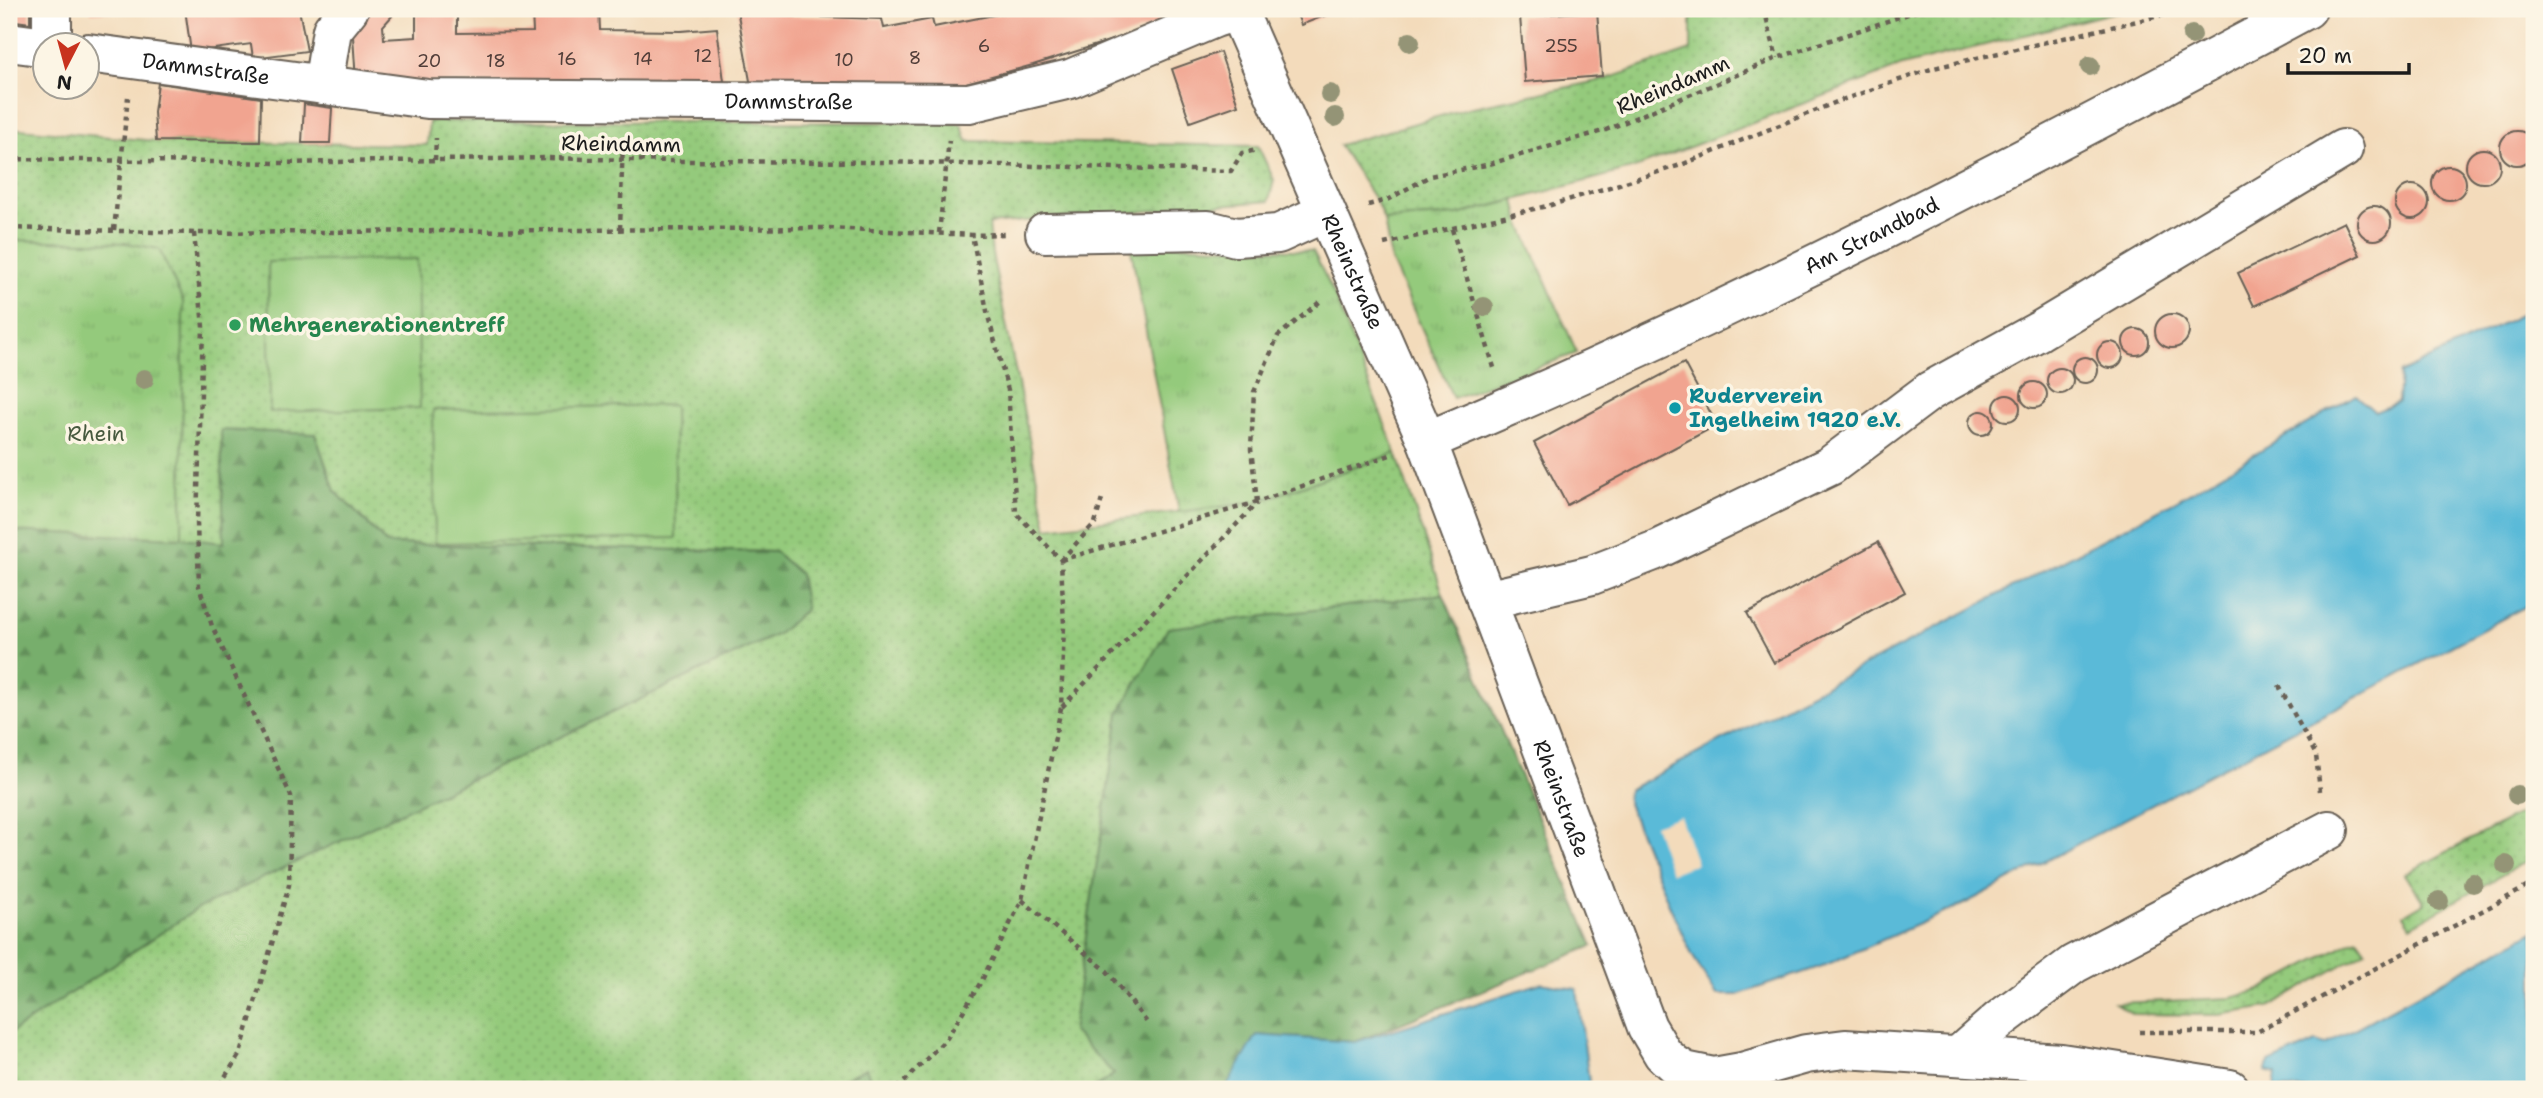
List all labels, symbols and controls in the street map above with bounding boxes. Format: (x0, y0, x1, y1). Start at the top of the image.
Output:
north arrow (32, 32, 102, 102)
scale bar (2288, 32, 2408, 76)
house number: 6 (978, 34, 990, 58)
house number: 255 (1544, 34, 1578, 58)
text: 20 m (2298, 42, 2352, 70)
house number: 12 (693, 44, 713, 68)
street label: Dammstraße (140, 46, 272, 91)
house number: 8 (909, 46, 921, 70)
house number: 16 (557, 47, 577, 71)
house number: 14 (633, 47, 653, 71)
house number: 10 (834, 48, 854, 72)
house number: 20 (417, 49, 441, 73)
house number: 18 (486, 49, 506, 73)
street label: Rheindamm (1612, 49, 1734, 121)
text: N (55, 69, 73, 96)
street label: Dammstraße (724, 87, 853, 116)
street label: Rheindamm (561, 129, 681, 159)
street label: Am Strandbad (1800, 190, 1944, 281)
street label: Rheinstraße (1315, 210, 1390, 334)
place label: Mehrgenerationentreff (249, 311, 505, 339)
marker: Mehrgenerationentreff (227, 317, 243, 333)
place label: Ruderverein Ingelheim 1920 e.V. (1689, 382, 1901, 434)
marker: Ruderverein Ingelheim 1920 e.V. (1667, 400, 1683, 416)
park label: Rhein (67, 420, 125, 448)
street label: Rheinstraße (1526, 736, 1596, 861)

